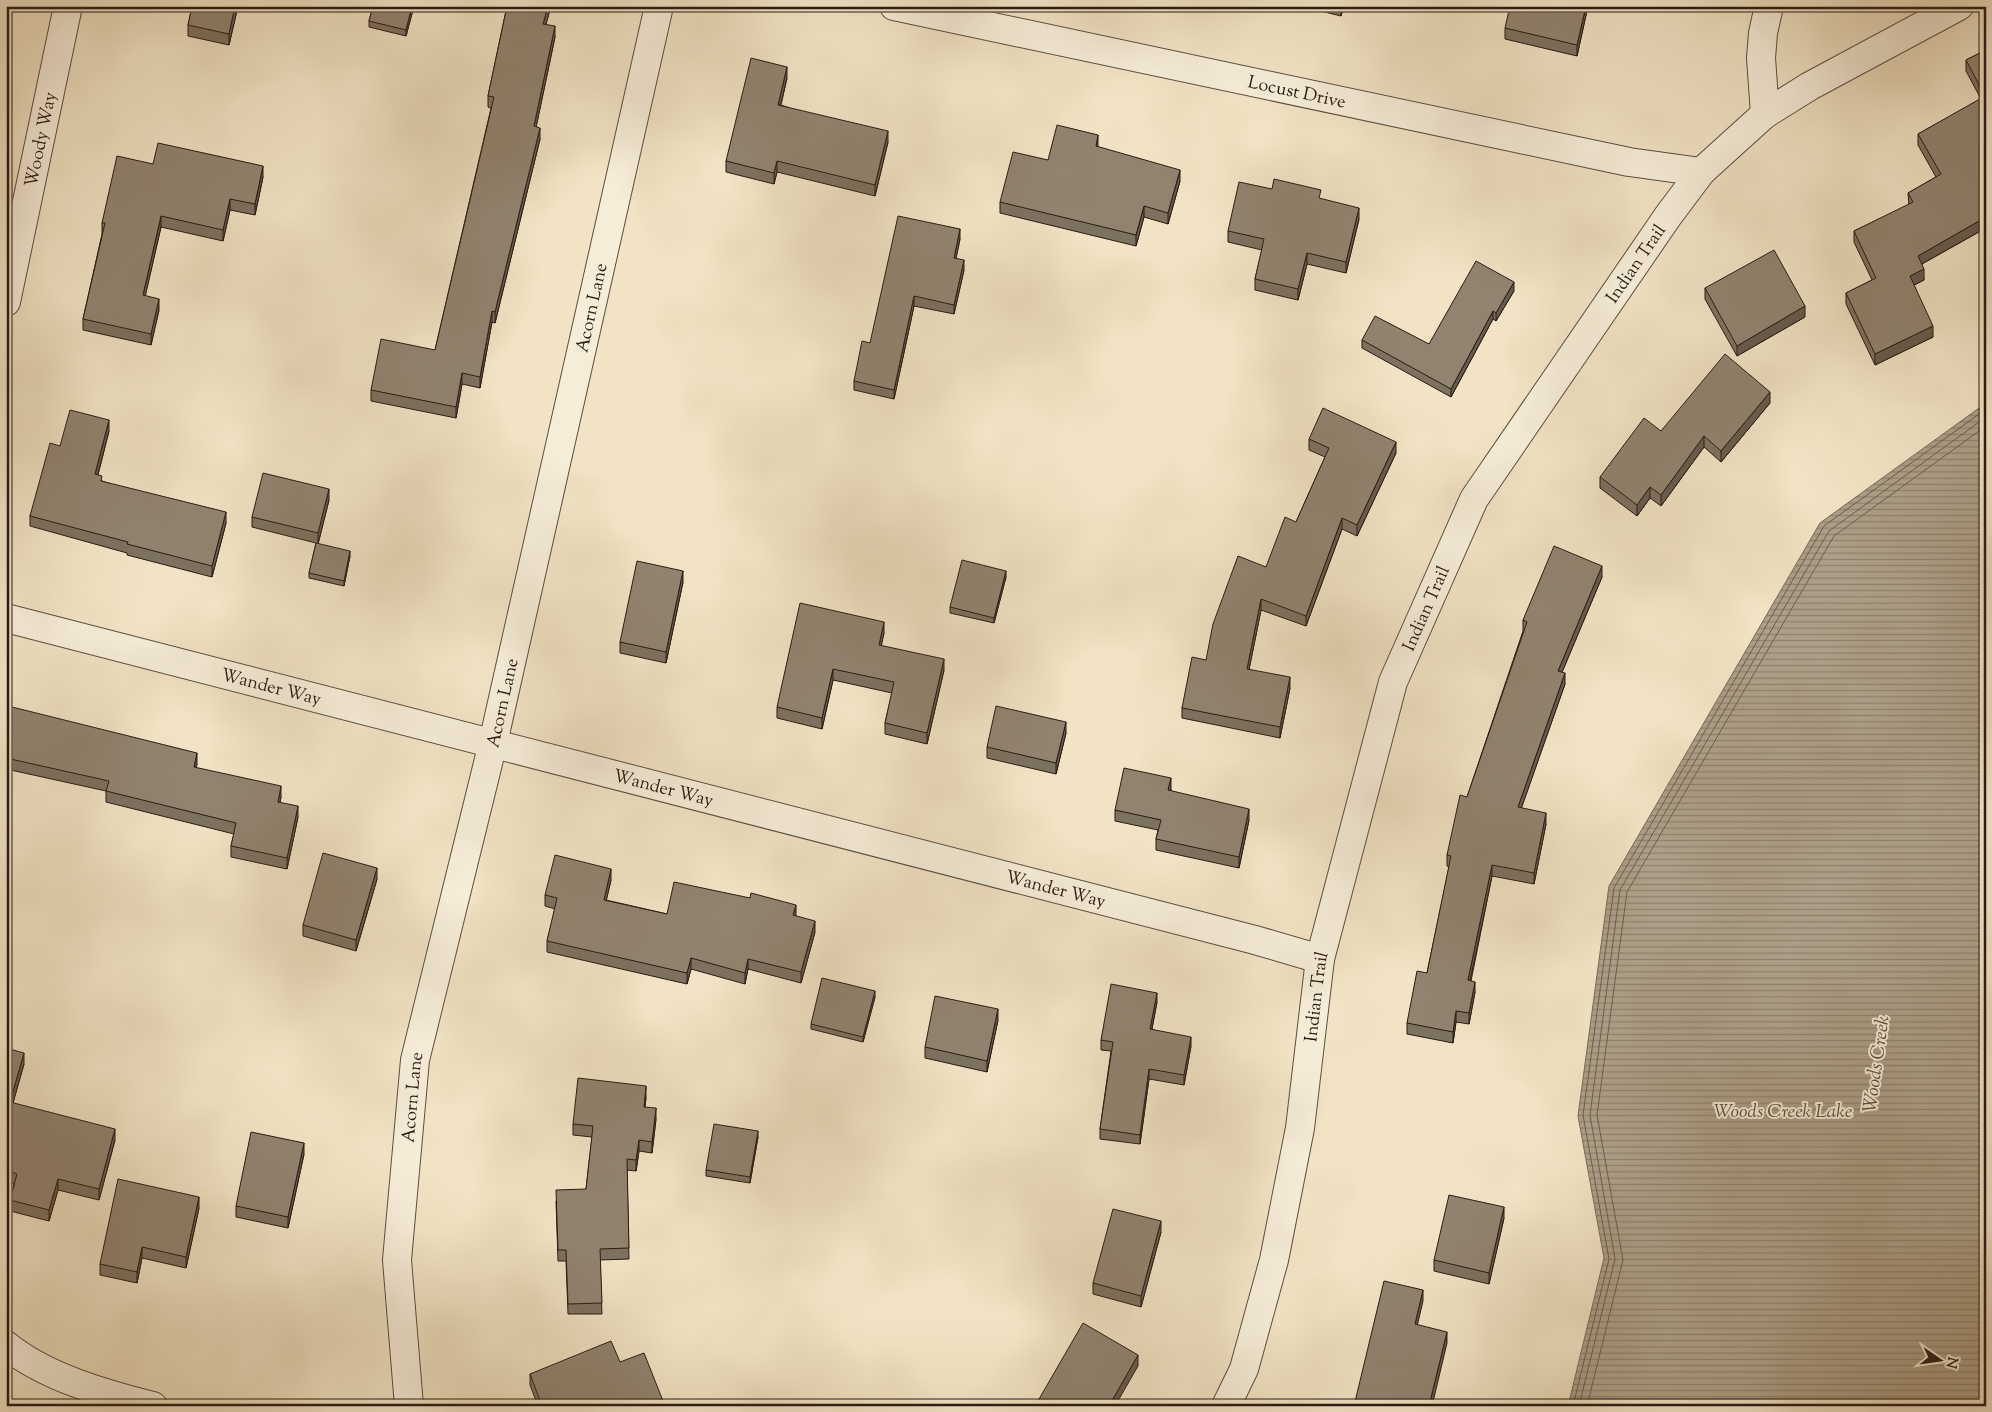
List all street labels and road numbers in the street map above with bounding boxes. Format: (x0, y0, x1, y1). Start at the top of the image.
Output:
street label: Locust Drive (1245, 70, 1348, 117)
street label: Woody Way (19, 90, 65, 190)
street label: Indian Trail (1601, 220, 1673, 309)
street label: Acorn Lane (570, 261, 616, 355)
street label: Indian Trail (1397, 562, 1458, 656)
street label: Acorn Lane (481, 656, 527, 750)
street label: Wander Way (218, 663, 324, 714)
street label: Wander Way (610, 764, 716, 815)
street label: Wander Way (1002, 865, 1108, 916)
street label: Indian Trail (1299, 949, 1336, 1043)
street label: Acorn Lane (397, 1049, 432, 1144)

